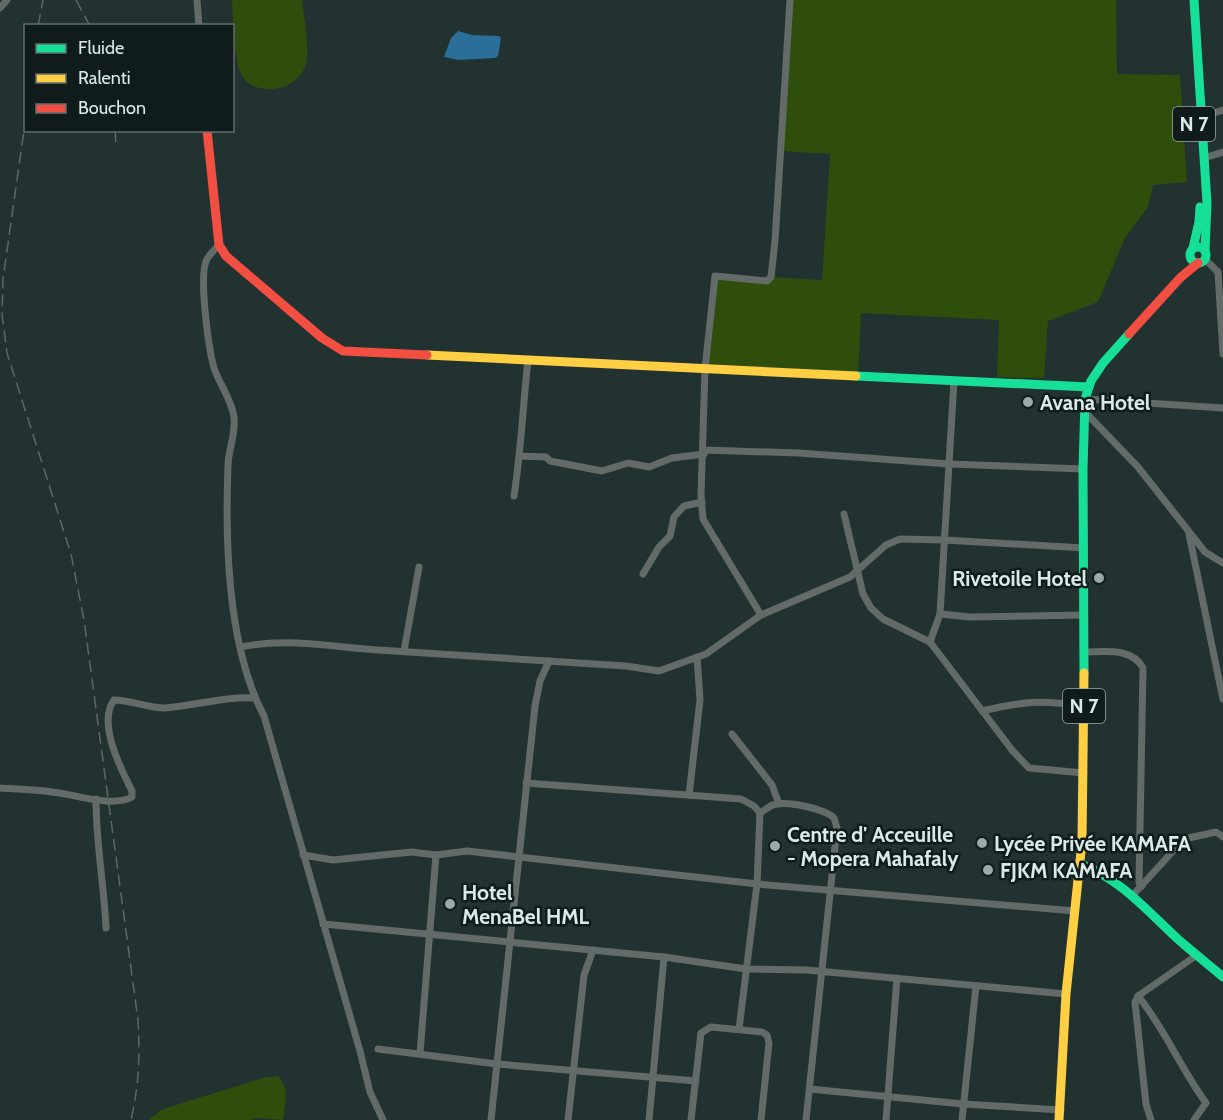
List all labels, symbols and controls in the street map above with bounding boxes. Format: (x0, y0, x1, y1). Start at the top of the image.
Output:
legend (24, 24, 234, 132)
text: Fluide (78, 37, 124, 59)
text: Ralenti (78, 67, 131, 89)
text: Bouchon (78, 97, 146, 119)
road number: N 7 (1173, 107, 1215, 141)
place label: Avana Hotel (1040, 390, 1151, 415)
marker: Avana Hotel (1021, 395, 1035, 409)
place label: Rivetoile Hotel (952, 566, 1087, 591)
marker: Rivetoile Hotel (1092, 571, 1106, 585)
road number: N 7 (1063, 689, 1105, 723)
place label: Centre d' Acceuille - Mopera Mahafaly (787, 822, 959, 871)
place label: Lycée Privée KAMAFA (994, 831, 1192, 856)
marker: Lycée Privée KAMAFA (975, 836, 989, 850)
marker: Centre d' Acceuille - Mopera Mahafaly (768, 839, 782, 853)
place label: FJKM KAMAFA (1000, 858, 1133, 883)
marker: FJKM KAMAFA (981, 863, 995, 877)
place label: Hotel MenaBel HML (462, 880, 590, 929)
marker: Hotel MenaBel HML (443, 897, 457, 911)

